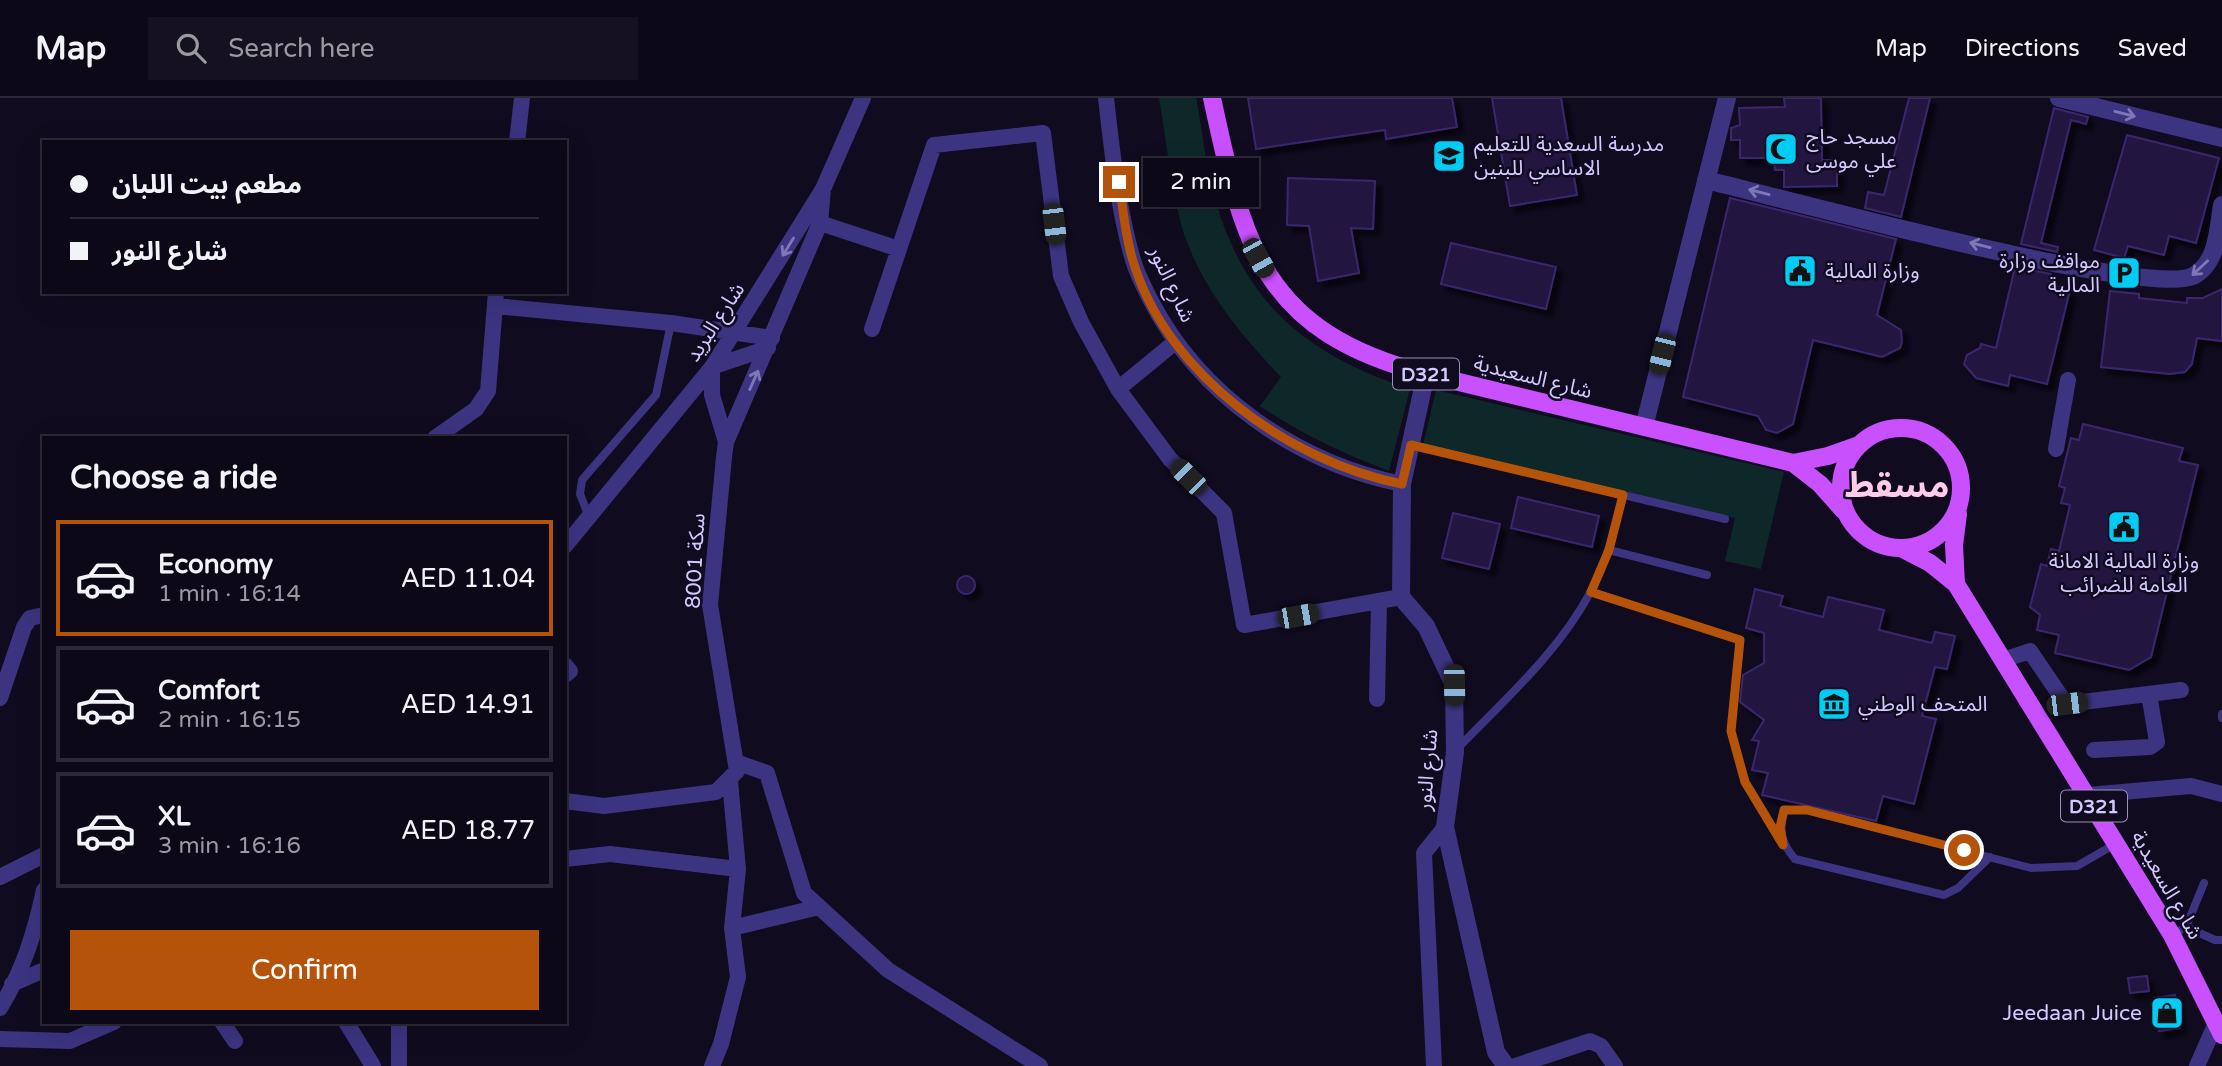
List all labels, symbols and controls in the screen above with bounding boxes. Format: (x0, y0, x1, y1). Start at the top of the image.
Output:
search box (148, 17, 638, 80)
text: Map (35, 29, 106, 68)
icon: search (172, 29, 210, 67)
text: Search here (228, 33, 374, 64)
text: Map (1875, 34, 1927, 63)
text: Directions (1965, 34, 2080, 63)
text: Saved (2118, 34, 2187, 63)
one-way arrow (2113, 108, 2136, 121)
place label: مسجد حاج علي موسى (1806, 125, 1897, 177)
mosque icon: مسجد حاج علي موسى (1762, 130, 1800, 168)
place label: مدرسة السعدية للتعليم الاساسي للبنين (1474, 132, 1664, 184)
school or university icon: مدرسة السعدية للتعليم الاساسي للبنين (1430, 137, 1468, 175)
callout: 2 min (1144, 158, 1259, 206)
route end (1103, 166, 1135, 198)
text: 2 min (1170, 168, 1232, 196)
text: مطعم بيت اللبان (112, 169, 302, 200)
one-way arrow (1748, 185, 1771, 199)
car (1042, 202, 1067, 246)
car (1239, 235, 1278, 281)
text: شارع النور (112, 236, 228, 267)
one-way arrow (780, 236, 794, 256)
one-way arrow (1969, 238, 1992, 252)
street label: شارع النور (1141, 241, 1200, 327)
place label: َمواقف وزارة المالية (1999, 249, 2100, 298)
public building icon: وزارة المالية (1781, 252, 1819, 290)
parking icon: َمواقف وزارة المالية (2105, 254, 2143, 292)
place label: وزارة المالية (1825, 259, 1920, 284)
one-way arrow (2192, 259, 2210, 276)
street label: شارع البريد (681, 278, 752, 368)
car (1647, 331, 1678, 377)
street label: شارع السعيدية (1471, 351, 1595, 406)
road number: D321 (1393, 358, 1459, 390)
one-way arrow (748, 369, 761, 391)
car (1166, 455, 1211, 499)
text: Choose a ride (70, 459, 277, 497)
district label: مسقط (1845, 465, 1949, 507)
public building icon: وزارة المالية الامانة العامة للضرائب (2105, 508, 2143, 546)
street label: سكة 8001 (681, 513, 710, 609)
icon: car (74, 547, 137, 610)
text: Economy (158, 549, 273, 580)
place label: وزارة المالية الامانة العامة للضرائب (2049, 549, 2199, 598)
text: AED 11.04 (401, 563, 535, 594)
text: 1 min · 16:14 (158, 580, 301, 608)
car (1276, 602, 1321, 630)
car (1444, 664, 1465, 706)
icon: car (74, 673, 137, 736)
text: Comfort (158, 675, 260, 706)
museum icon: المتحف الوطني (1815, 685, 1853, 723)
text: AED 14.91 (401, 689, 535, 720)
car (2045, 691, 2090, 717)
place label: المتحف الوطني (1858, 692, 1988, 720)
text: 2 min · 16:15 (158, 706, 301, 734)
street label: شارع النور (1411, 728, 1446, 813)
road number: D321 (2061, 790, 2127, 821)
icon: car (74, 799, 137, 862)
text: XL (158, 801, 190, 832)
text: AED 18.77 (401, 815, 535, 846)
street label: شارع السعيدية (2124, 827, 2208, 945)
text: 3 min · 16:16 (158, 832, 301, 860)
route start (1948, 834, 1980, 866)
button: Confirm (70, 930, 539, 1010)
shop icon: Jeedaan Juice (2148, 994, 2186, 1032)
place label: Jeedaan Juice (2003, 1001, 2142, 1026)

